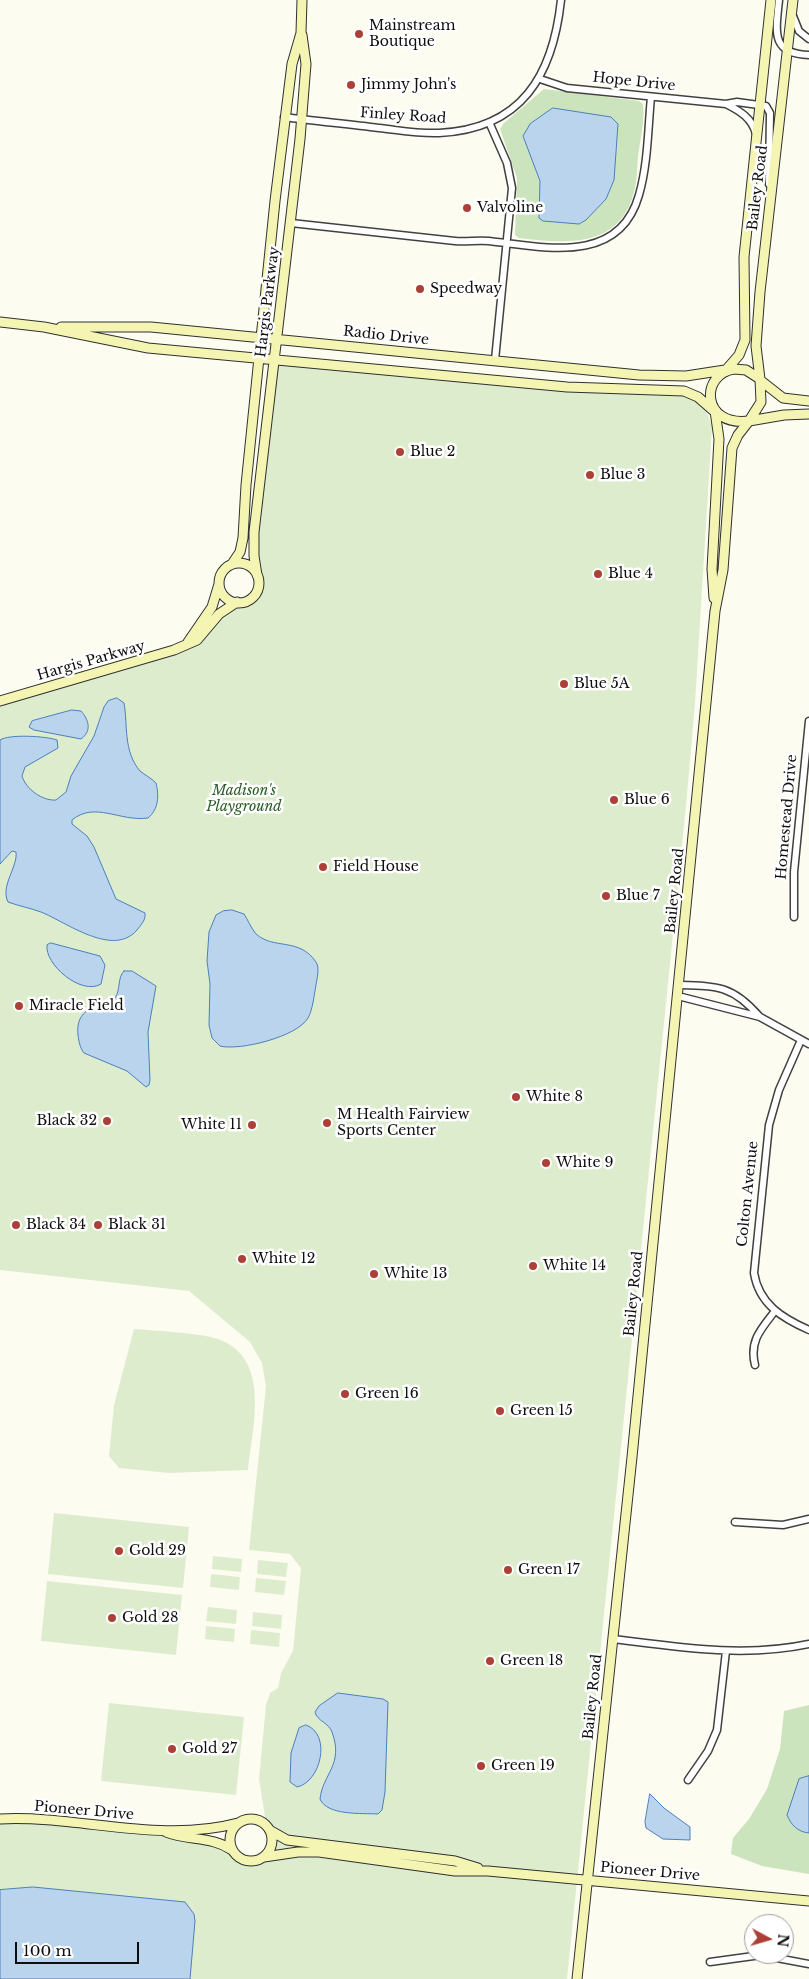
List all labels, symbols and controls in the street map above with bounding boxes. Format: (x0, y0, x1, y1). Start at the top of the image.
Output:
place label: Mainstream Boutique (369, 18, 455, 50)
marker: Mainstream Boutique (353, 28, 365, 40)
street label: Hope Drive (592, 69, 676, 95)
place label: Jimmy John's (361, 77, 456, 93)
marker: Jimmy John's (345, 79, 357, 91)
street label: Finley Road (359, 105, 447, 127)
street label: Bailey Road (744, 144, 772, 232)
place label: Valvoline (477, 200, 543, 216)
marker: Valvoline (461, 202, 473, 214)
street label: Hargis Parkway (253, 246, 283, 358)
place label: Speedway (430, 281, 502, 297)
marker: Speedway (414, 283, 426, 295)
street label: Radio Drive (342, 323, 430, 349)
place label: Blue 2 (410, 444, 455, 460)
marker: Blue 2 (394, 446, 406, 458)
place label: Blue 3 (600, 467, 645, 483)
marker: Blue 3 (584, 469, 596, 481)
place label: Blue 4 (608, 566, 653, 582)
marker: Blue 4 (592, 568, 604, 580)
street label: Hargis Parkway (35, 638, 147, 684)
place label: Blue 5A (574, 676, 629, 692)
marker: Blue 5A (558, 678, 570, 690)
street label: Homestead Drive (773, 754, 801, 880)
park label: Madison's Playground (206, 783, 282, 816)
place label: Blue 6 (624, 792, 670, 808)
marker: Blue 6 (608, 794, 620, 806)
street label: Bailey Road (662, 847, 688, 935)
place label: Field House (333, 859, 419, 875)
marker: Field House (317, 861, 329, 873)
place label: Blue 7 (616, 888, 660, 904)
marker: Blue 7 (600, 890, 612, 902)
place label: Miracle Field (29, 998, 124, 1014)
marker: Miracle Field (13, 1000, 25, 1012)
place label: White 8 (526, 1089, 583, 1105)
marker: White 8 (510, 1091, 522, 1103)
place label: M Health Fairview Sports Center (337, 1107, 469, 1140)
place label: Black 32 (37, 1113, 97, 1129)
marker: Black 32 (101, 1115, 113, 1127)
place label: White 11 (181, 1117, 242, 1133)
marker: M Health Fairview Sports Center (321, 1117, 333, 1129)
marker: White 11 (246, 1119, 258, 1131)
street label: Colton Avenue (734, 1140, 762, 1248)
place label: White 9 (556, 1155, 613, 1171)
marker: White 9 (540, 1157, 552, 1169)
place label: Black 34 (26, 1217, 86, 1233)
place label: Black 31 (108, 1217, 166, 1233)
marker: Black 34 (10, 1219, 22, 1231)
marker: Black 31 (92, 1219, 104, 1231)
street label: Bailey Road (621, 1250, 647, 1338)
place label: White 12 (252, 1251, 315, 1267)
marker: White 12 (236, 1253, 248, 1265)
place label: White 14 (543, 1258, 606, 1274)
marker: White 14 (527, 1260, 539, 1272)
place label: White 13 (384, 1266, 447, 1282)
marker: White 13 (368, 1268, 380, 1280)
place label: Green 16 (355, 1386, 419, 1402)
marker: Green 16 (339, 1388, 351, 1400)
place label: Green 15 (510, 1403, 573, 1419)
marker: Green 15 (494, 1405, 506, 1417)
place label: Gold 29 (129, 1543, 186, 1559)
marker: Gold 29 (113, 1545, 125, 1557)
place label: Green 17 (518, 1562, 580, 1578)
marker: Green 17 (502, 1564, 514, 1576)
place label: Gold 28 (122, 1610, 178, 1626)
marker: Gold 28 (106, 1612, 118, 1624)
place label: Green 18 (500, 1653, 563, 1669)
street label: Bailey Road (580, 1653, 606, 1741)
marker: Green 18 (484, 1655, 496, 1667)
place label: Gold 27 (182, 1741, 237, 1757)
marker: Gold 27 (166, 1743, 178, 1755)
place label: Green 19 (491, 1758, 555, 1774)
marker: Green 19 (475, 1760, 487, 1772)
street label: Pioneer Drive (33, 1798, 135, 1824)
street label: Pioneer Drive (599, 1859, 701, 1885)
north arrow (744, 1914, 794, 1964)
scale bar (18, 1932, 141, 1964)
text: N (773, 1933, 793, 1948)
text: 100 m (23, 1941, 72, 1960)

